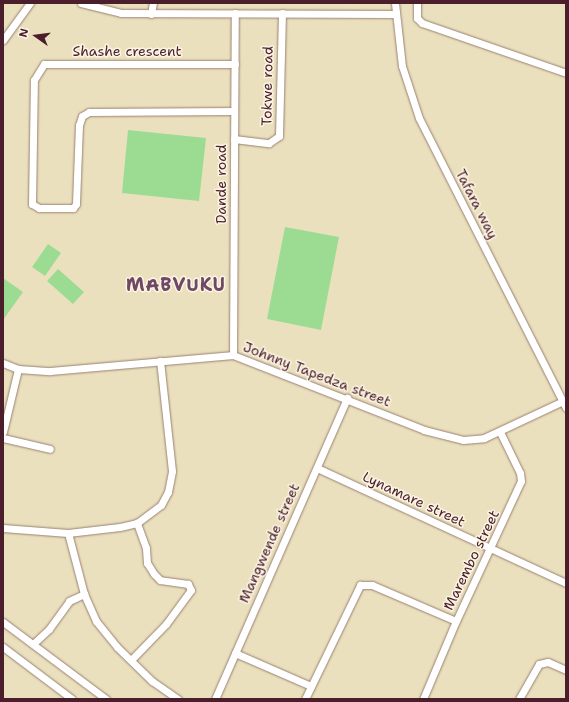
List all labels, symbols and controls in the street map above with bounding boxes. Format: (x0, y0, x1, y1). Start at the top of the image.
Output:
north arrow (16, 16, 56, 56)
text: N (16, 27, 32, 39)
street label: Shashe crescent (72, 43, 182, 59)
street label: Tokwe road (258, 46, 276, 126)
street label: Dande road (213, 144, 229, 224)
street label: Tafara way (452, 166, 502, 242)
district label: MABVUKU (126, 274, 226, 296)
street label: Johnny Tapedza street (241, 338, 393, 410)
street label: Lynamare street (360, 468, 468, 530)
street label: Mangwende street (235, 481, 303, 605)
street label: Marembo street (440, 507, 502, 613)

